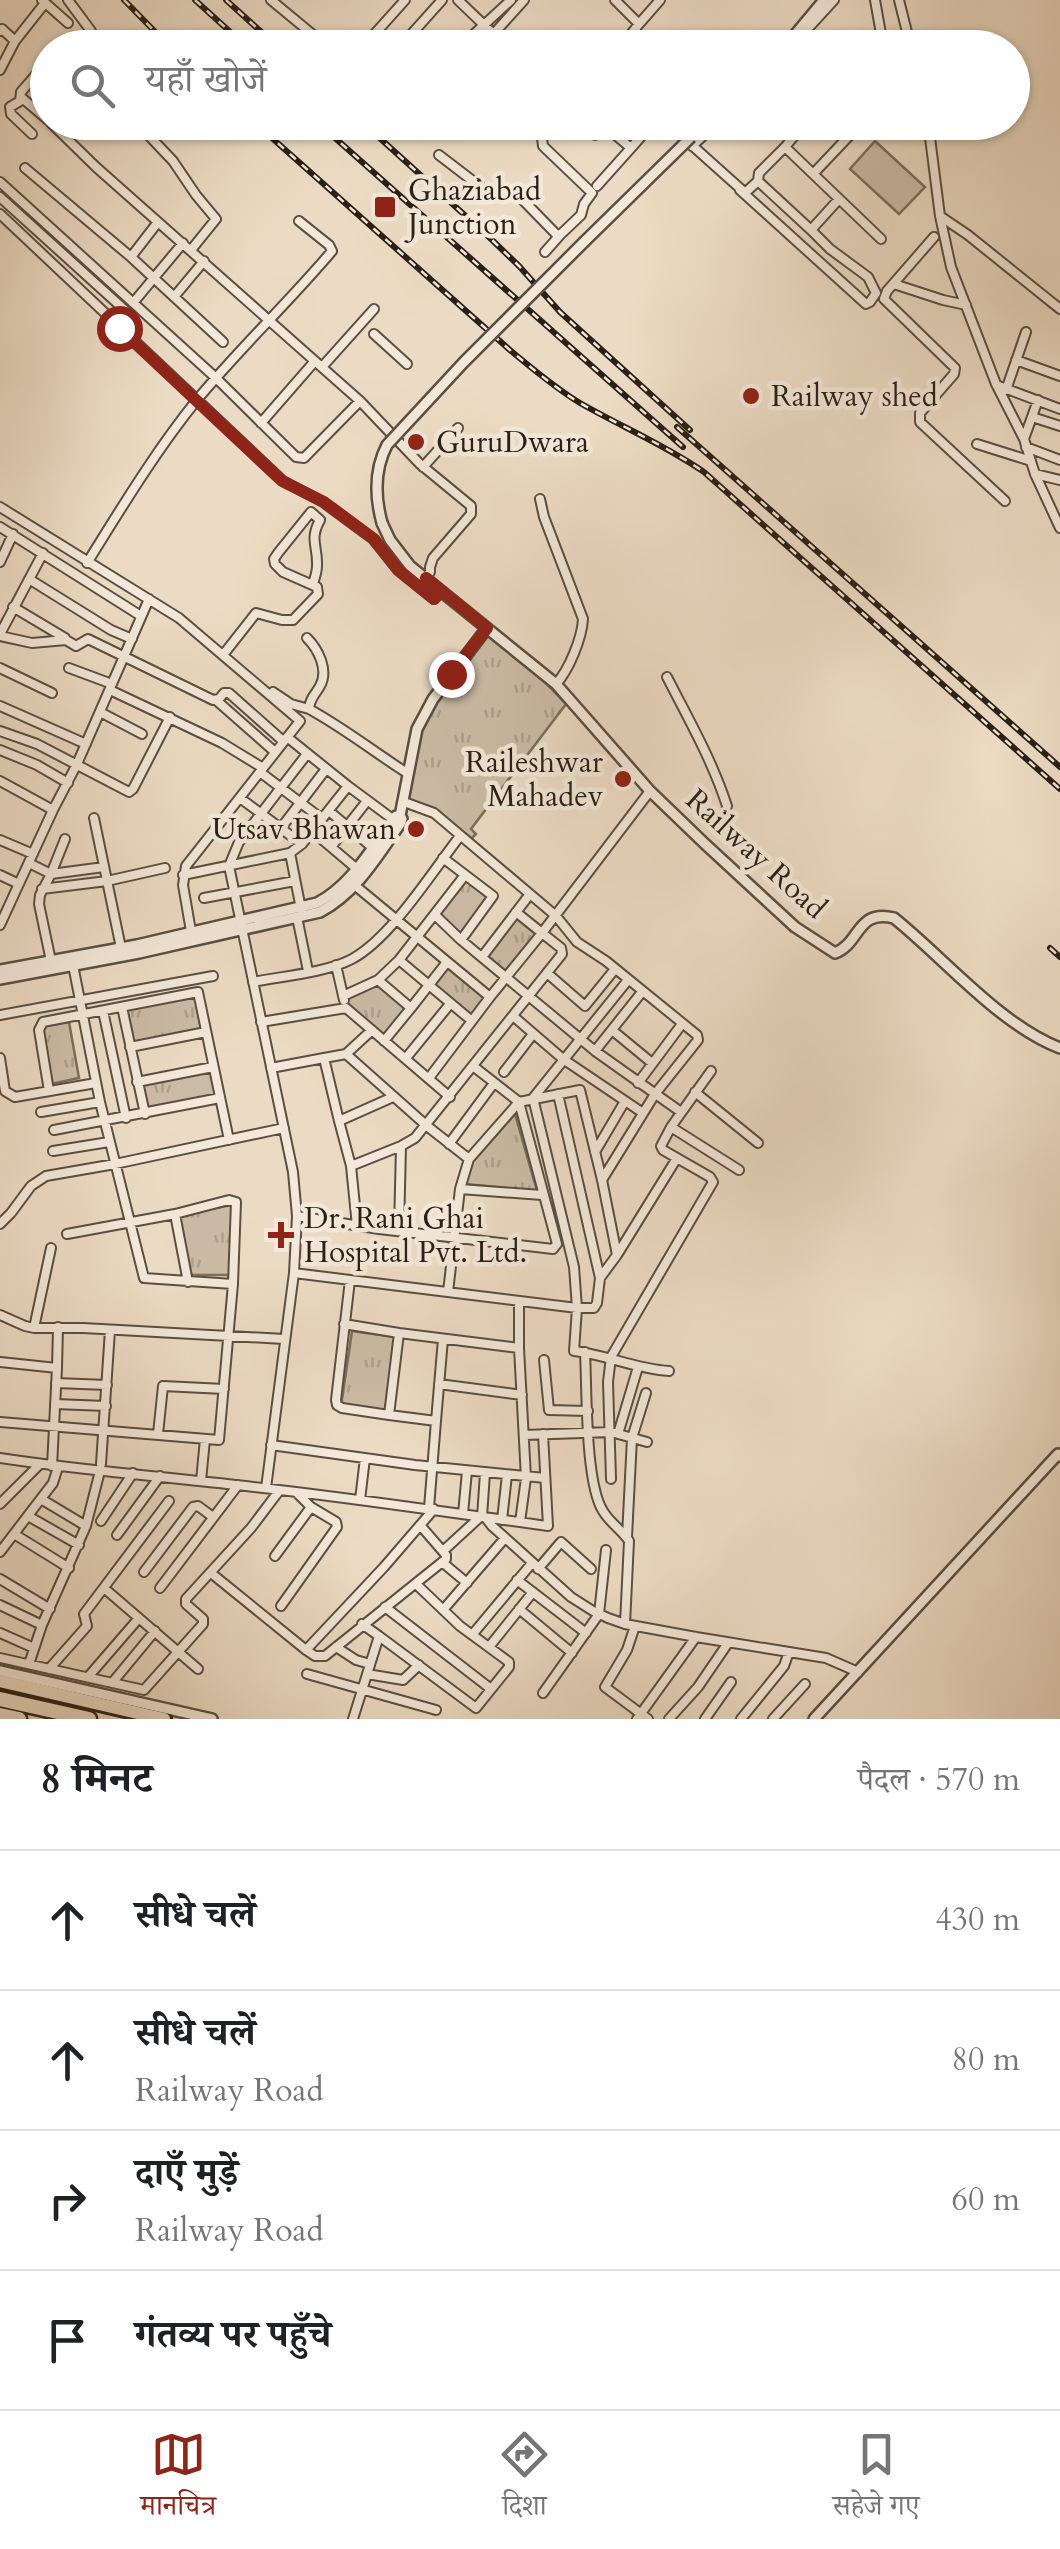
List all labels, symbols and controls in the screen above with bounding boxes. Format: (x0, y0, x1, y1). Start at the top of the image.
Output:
search box (30, 30, 1030, 140)
text: यहाँ खोजें (145, 54, 266, 106)
icon: search (65, 58, 120, 113)
place label: Ghaziabad Junction (404, 170, 541, 245)
marker: Ghaziabad Junction (372, 194, 398, 220)
route start (97, 306, 143, 352)
place label: Railway shed (771, 376, 938, 417)
marker: Railway shed (740, 385, 762, 407)
place label: GuruDwara (436, 422, 589, 463)
marker: GuruDwara (405, 431, 427, 453)
route end (429, 652, 475, 698)
place label: Raileshwar Mahadev (465, 742, 604, 817)
marker: Raileshwar Mahadev (612, 768, 634, 790)
street label: Railway Road (677, 780, 835, 928)
place label: Utsav Bhawan (212, 809, 396, 850)
marker: Utsav Bhawan (405, 818, 427, 840)
place label: Dr. Rani Ghai Hospital Pvt. Ltd. (304, 1198, 527, 1273)
marker: Dr. Rani Ghai Hospital Pvt. Ltd. (268, 1222, 294, 1248)
text: 8 मिनट (40, 1750, 152, 1807)
text: पैदल · 570 m (858, 1758, 1020, 1802)
text: सीधे चलें (135, 1889, 255, 1941)
icon: ahead (40, 1893, 95, 1948)
text: 430 m (935, 1898, 1020, 1942)
text: सीधे चलें (135, 2007, 255, 2059)
icon: ahead (40, 2033, 95, 2088)
text: 80 m (952, 2038, 1020, 2082)
text: Railway Road (135, 2069, 323, 2113)
text: दाएँ मुड़ें (135, 2147, 238, 2199)
icon: right (40, 2173, 95, 2228)
text: 60 m (952, 2178, 1020, 2222)
text: Railway Road (135, 2209, 323, 2253)
text: गंतव्य पर पहुँचे (135, 2309, 331, 2361)
icon: arrive (40, 2313, 95, 2368)
tab: मानचित्र (140, 2427, 216, 2533)
tab: दिशा (497, 2427, 552, 2533)
tab: सहेजे गए (833, 2427, 920, 2533)

